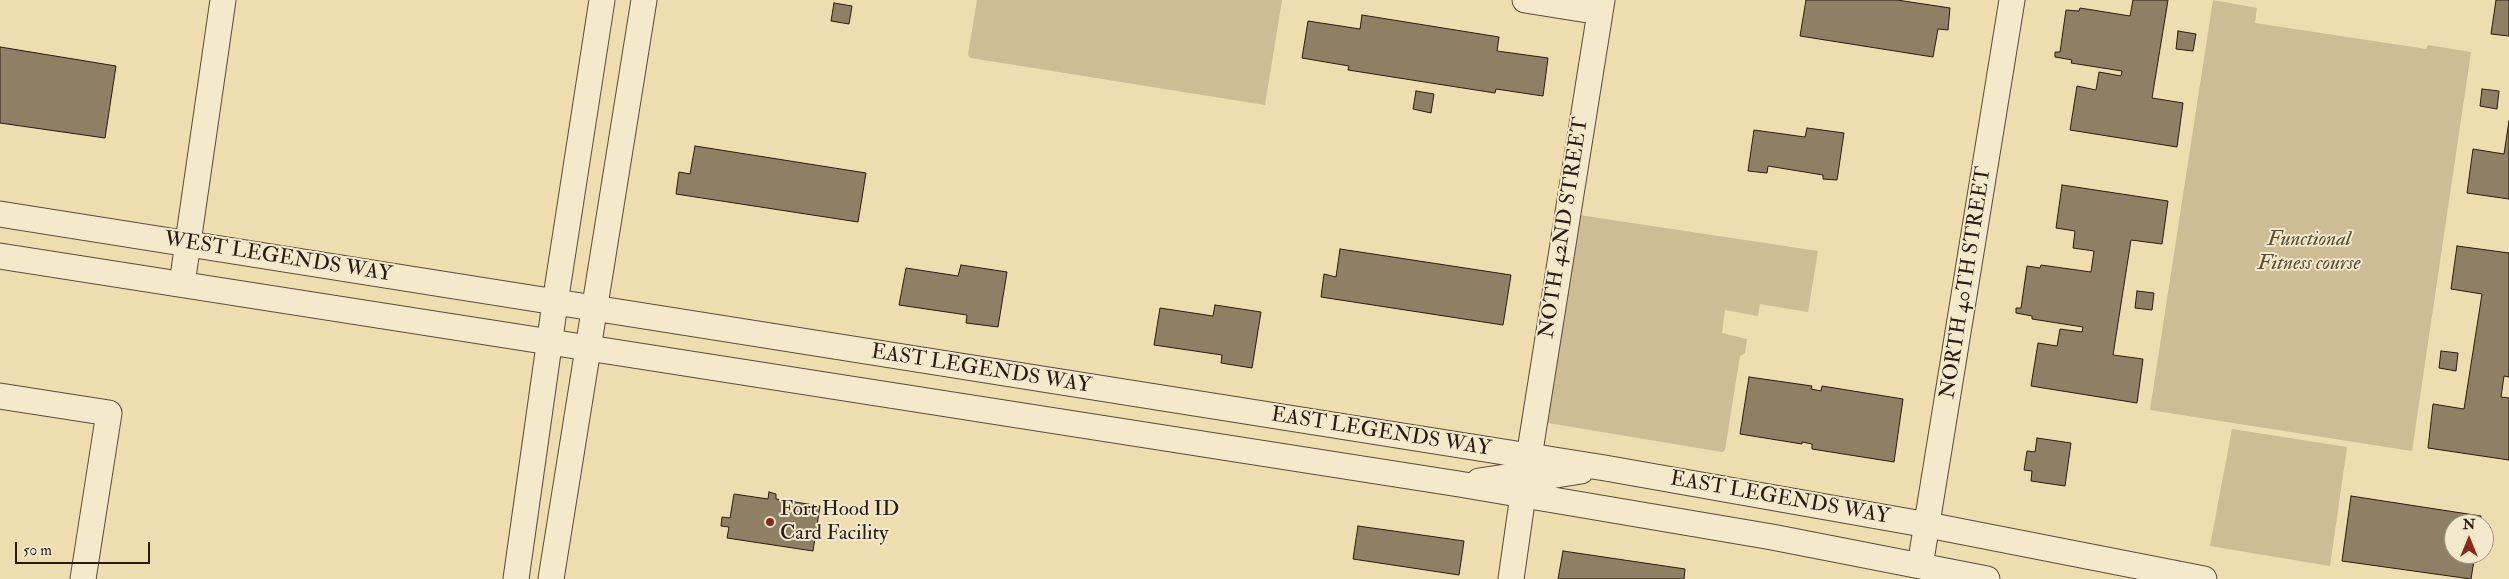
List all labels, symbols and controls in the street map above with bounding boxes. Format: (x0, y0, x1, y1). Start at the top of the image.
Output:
street label: NOTH 42ND STREET (1535, 116, 1595, 340)
street label: NORTH 40TH STREET (1936, 165, 1998, 401)
park label: Functional Fitness course (2257, 227, 2361, 277)
street label: WEST LEGENDS WAY (162, 228, 394, 288)
street label: EAST LEGENDS WAY (869, 340, 1093, 400)
street label: EAST LEGENDS WAY (1269, 403, 1493, 463)
street label: EAST LEGENDS WAY (1668, 467, 1892, 531)
place label: Fort Hood ID Card Facility (780, 497, 899, 547)
north arrow (2444, 514, 2494, 564)
marker: Fort Hood ID Card Facility (764, 516, 776, 528)
text: N (2463, 516, 2475, 533)
scale bar (18, 532, 152, 564)
text: 50 m (23, 541, 52, 560)

